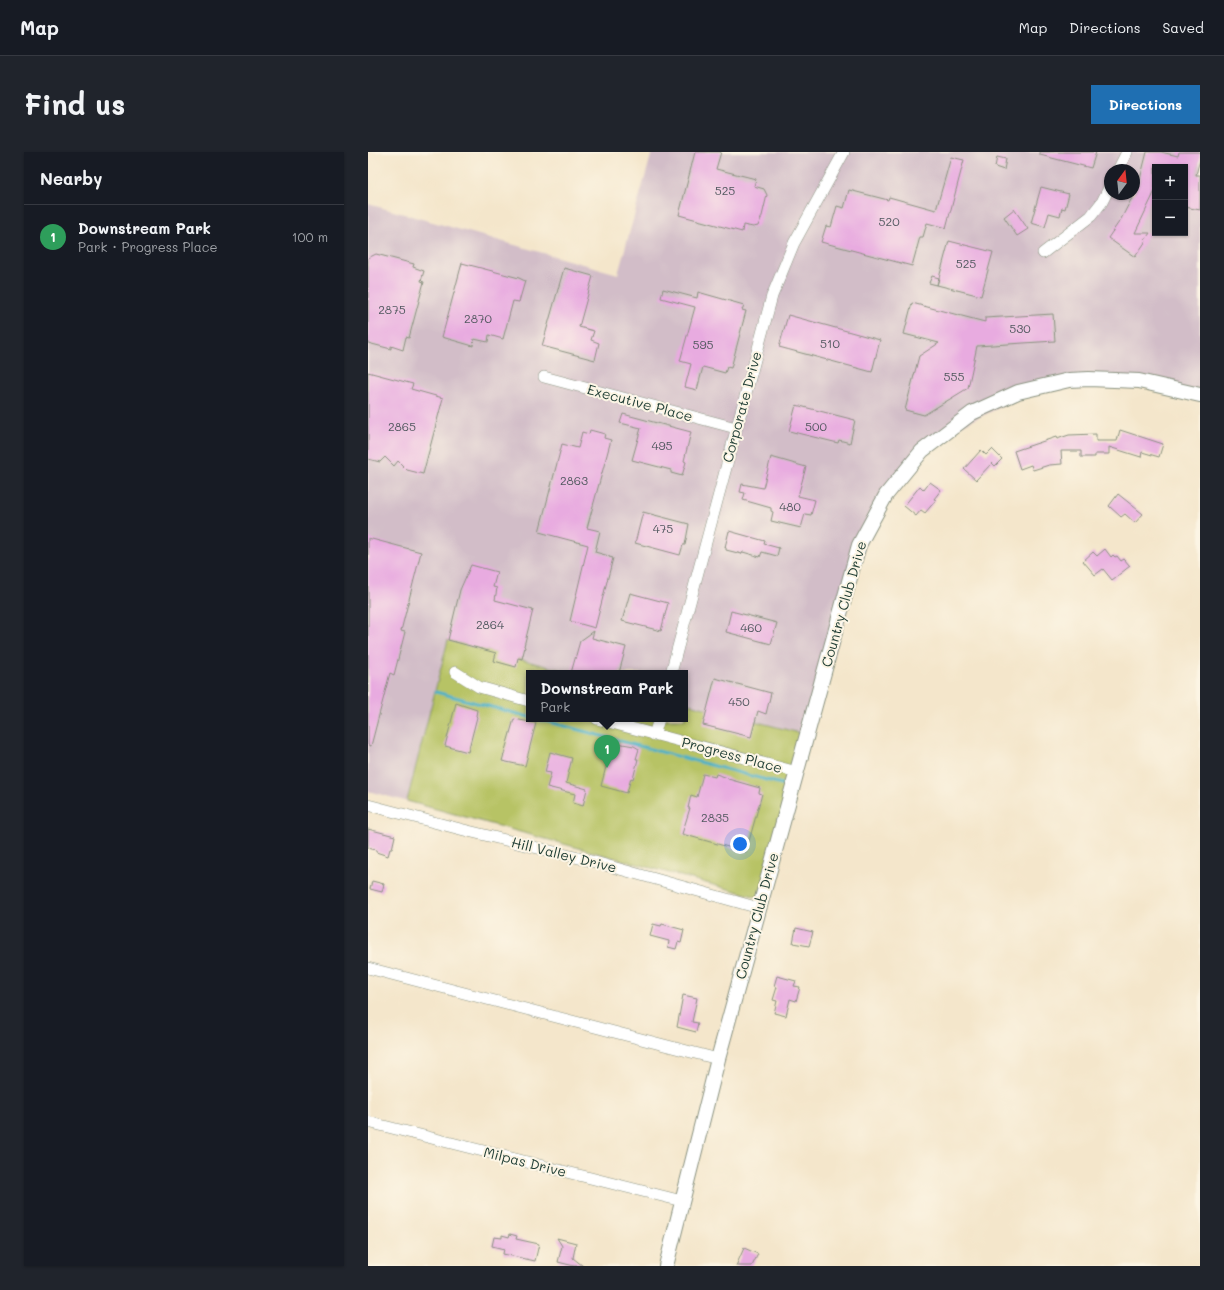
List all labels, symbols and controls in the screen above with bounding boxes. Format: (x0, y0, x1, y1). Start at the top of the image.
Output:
text: Map (20, 15, 59, 40)
text: Map (1019, 18, 1047, 37)
text: Directions (1069, 18, 1140, 37)
text: Saved (1162, 18, 1204, 37)
button: Directions (1091, 85, 1200, 124)
text: Find us (24, 86, 125, 122)
north arrow (1104, 164, 1140, 200)
map controls (1152, 164, 1188, 236)
button: + (1152, 164, 1188, 200)
text: Nearby (40, 167, 102, 189)
house number: 525 (715, 182, 735, 198)
button: − (1152, 200, 1188, 236)
house number: 520 (878, 213, 900, 229)
text: Downstream Park (78, 218, 211, 238)
text: 1 (50, 228, 56, 245)
text: 100 m (292, 228, 328, 245)
text: Park · Progress Place (78, 238, 218, 255)
house number: 525 (956, 255, 976, 271)
house number: 2875 (378, 301, 406, 317)
house number: 2870 (464, 310, 493, 326)
house number: 530 (1009, 320, 1031, 336)
house number: 510 (820, 335, 840, 351)
house number: 595 (692, 336, 714, 352)
street label: Corporate Drive (718, 349, 765, 465)
house number: 555 (944, 368, 965, 384)
street label: Executive Place (585, 379, 695, 426)
house number: 2865 (388, 418, 416, 434)
house number: 500 (805, 418, 827, 434)
house number: 495 (651, 437, 673, 453)
house number: 2863 (560, 472, 588, 488)
house number: 480 (779, 498, 801, 514)
house number: 475 (653, 520, 673, 536)
street label: Country Club Drive (816, 539, 871, 669)
house number: 2864 (476, 616, 504, 632)
house number: 460 (740, 619, 762, 635)
popup (526, 670, 688, 722)
text: Downstream Park (541, 678, 673, 698)
house number: 450 (728, 693, 750, 709)
text: Park (541, 698, 570, 715)
street label: Progress Place (680, 732, 785, 777)
pin: 1 (594, 735, 620, 768)
house number: 2835 (701, 809, 729, 825)
street label: Hill Valley Drive (509, 832, 619, 877)
your location (730, 834, 750, 854)
street label: Country Club Drive (730, 850, 783, 981)
street label: Milpas Drive (482, 1142, 568, 1181)

